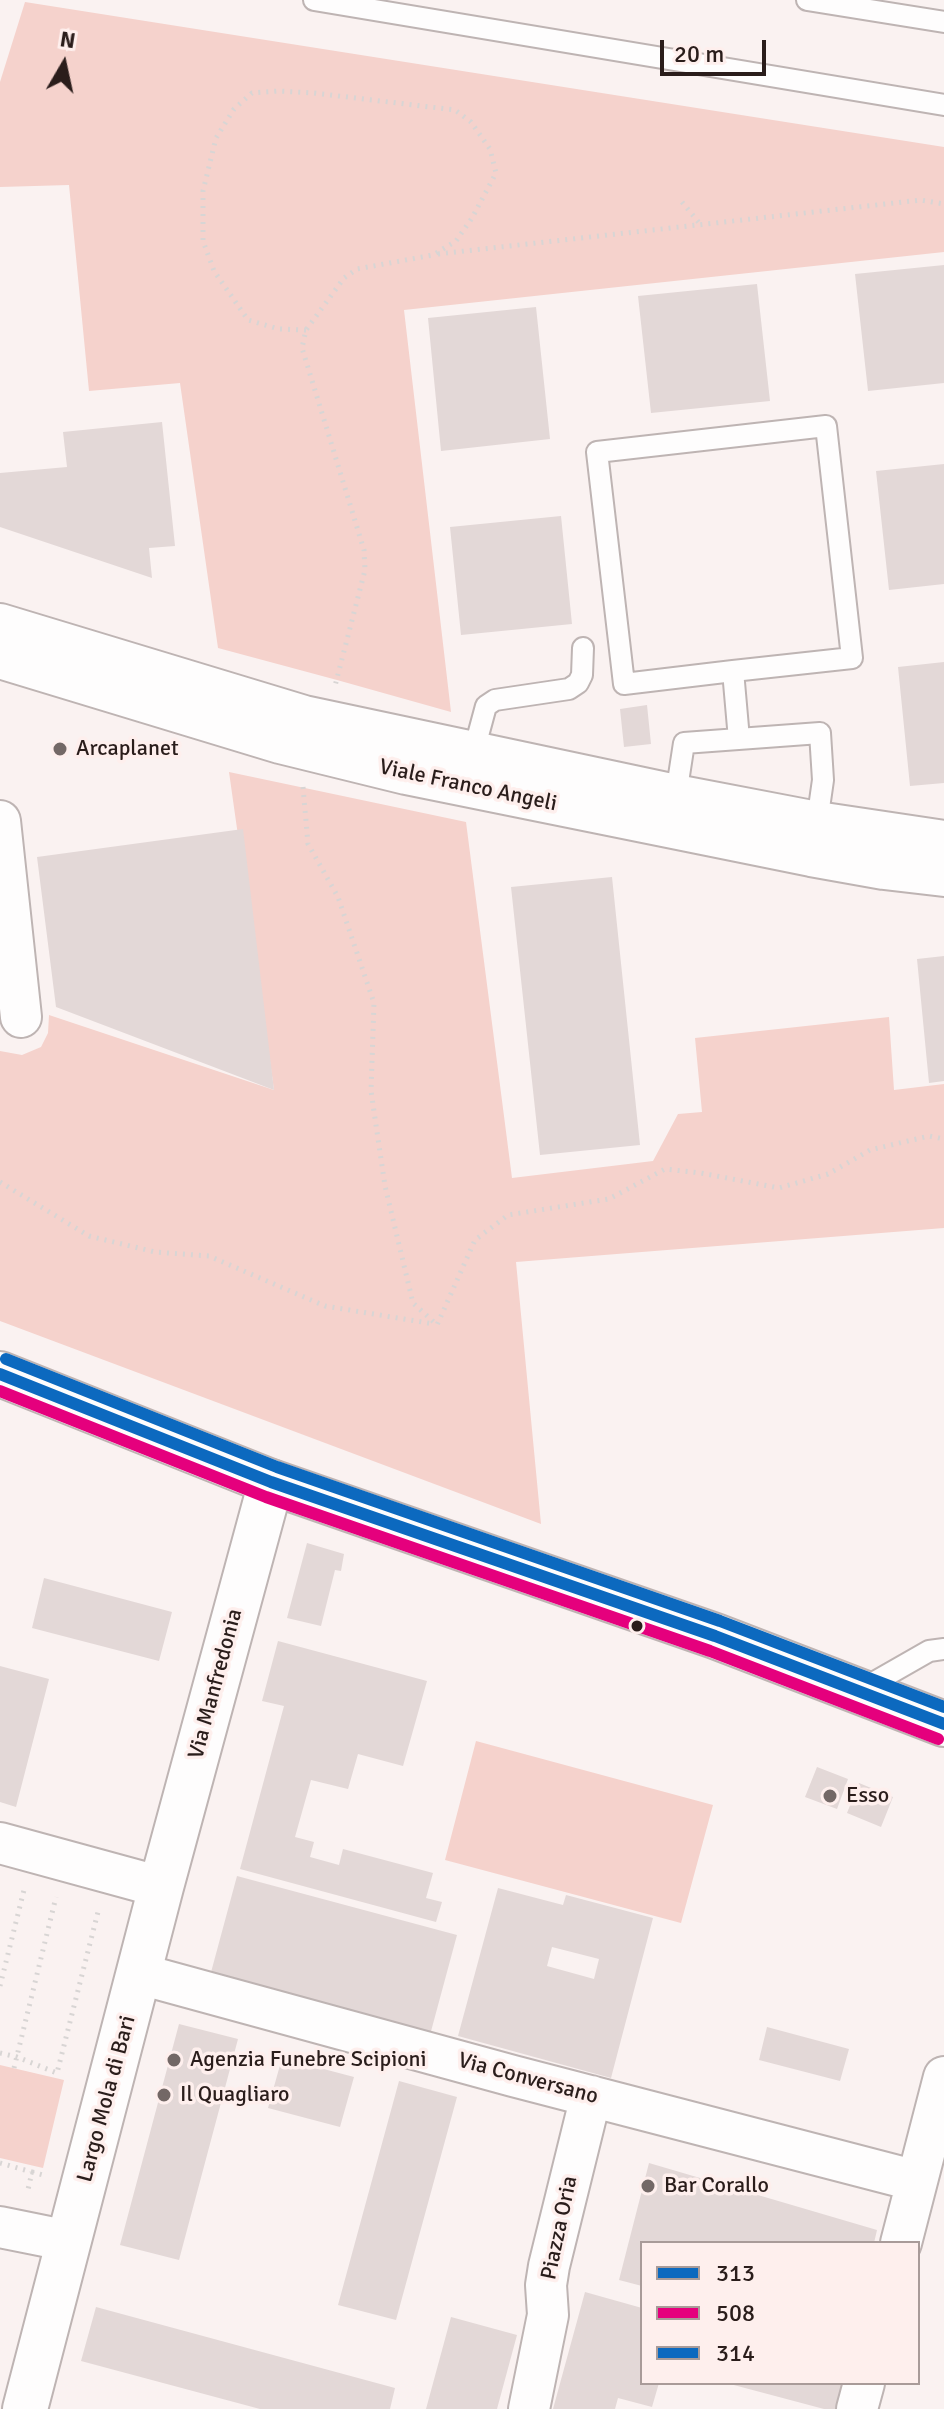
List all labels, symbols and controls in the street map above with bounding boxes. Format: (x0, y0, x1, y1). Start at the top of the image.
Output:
north arrow (24, 24, 104, 104)
scale bar (664, 24, 770, 74)
text: N (58, 25, 78, 54)
text: 20 m (674, 39, 724, 69)
place label: Arcaplanet (76, 736, 179, 762)
marker: Arcaplanet (51, 740, 69, 758)
street label: Viale Franco Angeli (377, 754, 559, 818)
street label: Via Manfredonia (183, 1606, 249, 1762)
unlabelled marker (629, 1618, 645, 1634)
place label: Esso (846, 1783, 889, 1809)
marker: Esso (821, 1787, 839, 1805)
street label: Largo Mola di Bari (72, 2013, 142, 2185)
place label: Agenzia Funebre Scipioni (190, 2047, 427, 2073)
street label: Via Conversano (455, 2048, 601, 2110)
marker: Agenzia Funebre Scipioni (165, 2051, 183, 2069)
place label: Il Quagliaro (180, 2082, 289, 2108)
marker: Il Quagliaro (155, 2086, 173, 2104)
place label: Bar Corallo (664, 2173, 769, 2199)
street label: Piazza Oria (536, 2174, 584, 2282)
marker: Bar Corallo (639, 2177, 657, 2195)
legend (640, 2241, 920, 2385)
text: 313 (716, 2258, 755, 2288)
text: 508 (716, 2298, 755, 2328)
text: 314 (716, 2338, 755, 2368)

